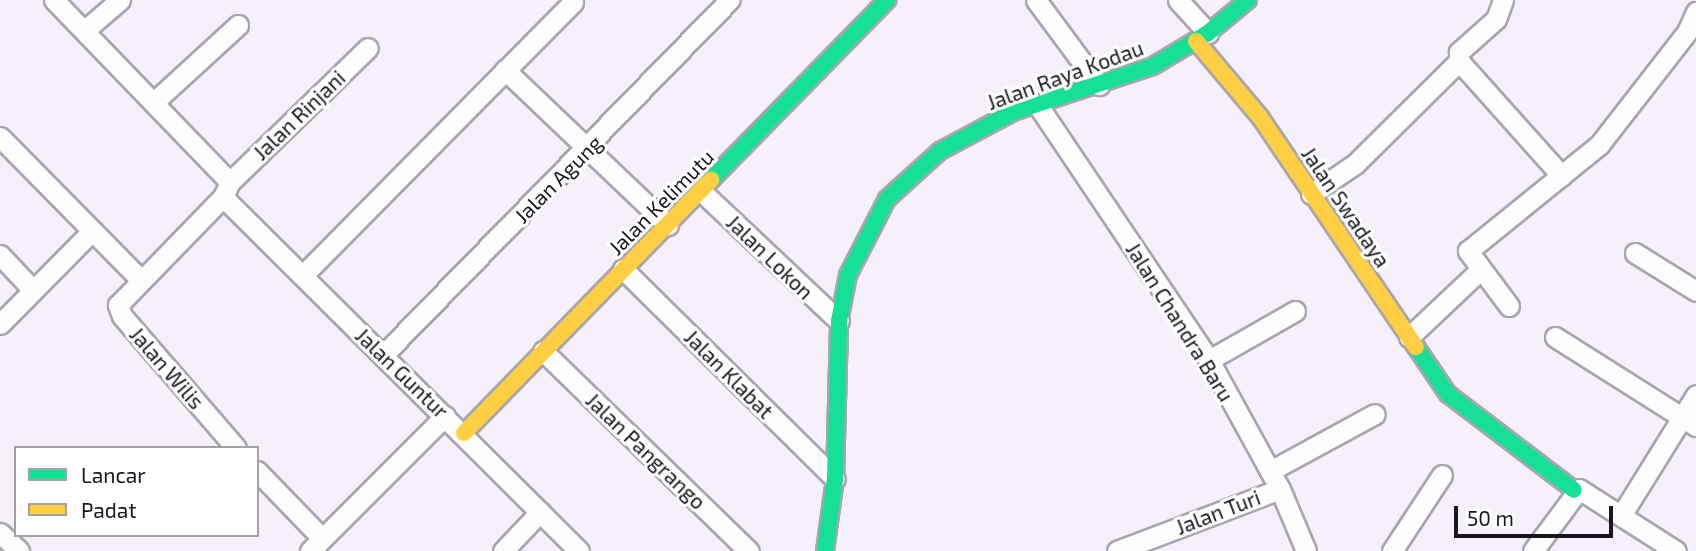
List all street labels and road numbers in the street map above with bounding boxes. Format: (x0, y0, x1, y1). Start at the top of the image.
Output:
street label: Jalan Raya Kodau (983, 35, 1147, 115)
street label: Jalan Rinjani (248, 65, 350, 165)
street label: Jalan Agung (509, 130, 607, 228)
street label: Jalan Swadaya (1296, 142, 1396, 272)
street label: Jalan Kelimutu (603, 144, 719, 260)
street label: Jalan Lokon (722, 210, 818, 304)
street label: Jalan Chandra Baru (1121, 238, 1239, 406)
street label: Jalan Wilis (125, 322, 209, 414)
street label: Jalan Guntur (350, 323, 454, 423)
street label: Jalan Klabat (679, 324, 779, 424)
street label: Jalan Pangrango (581, 387, 711, 515)
street label: Jalan Turi (1172, 484, 1264, 540)

